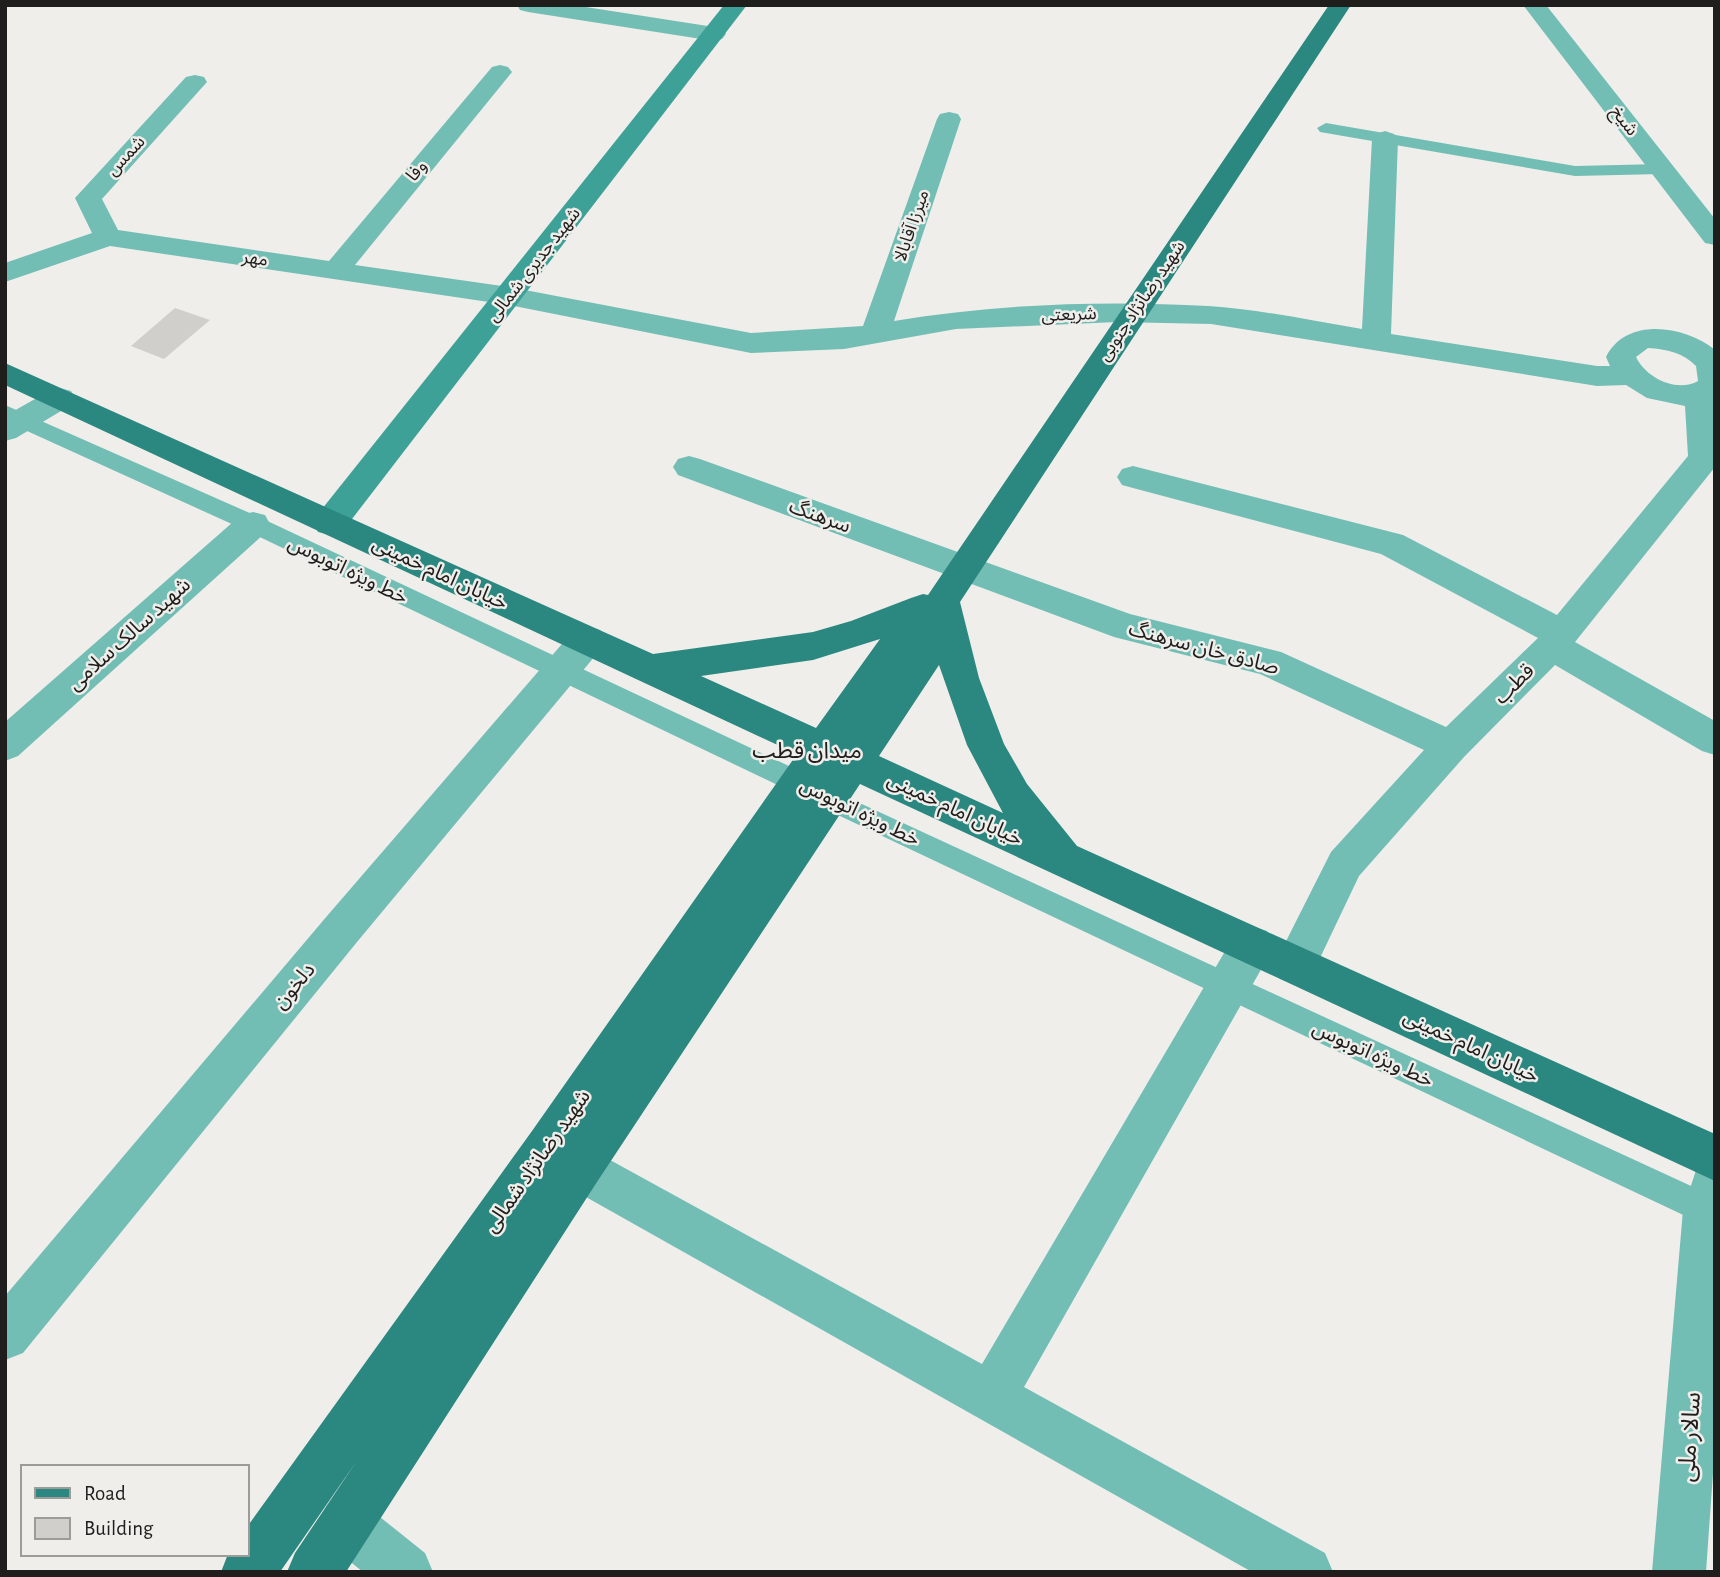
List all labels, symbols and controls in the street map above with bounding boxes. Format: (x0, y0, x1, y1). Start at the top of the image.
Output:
street label: شیخ (1605, 103, 1641, 141)
street label: شمس (103, 133, 149, 180)
street label: وفا (403, 157, 431, 185)
street label: میرزا آقابالا (890, 187, 934, 265)
street label: شهید جدیری شمالی (484, 204, 585, 326)
street label: شهید رضانژاد جنوبی (1095, 238, 1190, 365)
street label: مهر (240, 248, 269, 271)
street label: شریعتی (1041, 305, 1097, 326)
street label: سرهنگ (786, 494, 854, 538)
street label: خط ویژه اتوبوس (284, 532, 411, 609)
street label: خیابان امام خمینی (367, 532, 511, 618)
street label: شهید سالک سلامی (64, 574, 195, 695)
street label: صادق خان سرهنگ (1126, 617, 1282, 679)
street label: قطب (1490, 660, 1538, 708)
district label: میدان قطب (752, 740, 862, 763)
street label: خیابان امام خمینی (882, 768, 1026, 854)
street label: خط ویژه اتوبوس (796, 774, 923, 851)
street label: دلخون (269, 959, 320, 1014)
street label: خیابان امام خمینی (1398, 1005, 1542, 1091)
street label: خط ویژه اتوبوس (1309, 1017, 1437, 1092)
street label: شهید رضانژاد شمالی (480, 1086, 595, 1237)
street label: سالار ملی (1675, 1391, 1706, 1483)
legend (21, 1465, 248, 1556)
text: Road (84, 1483, 126, 1504)
text: Building (84, 1518, 154, 1539)

